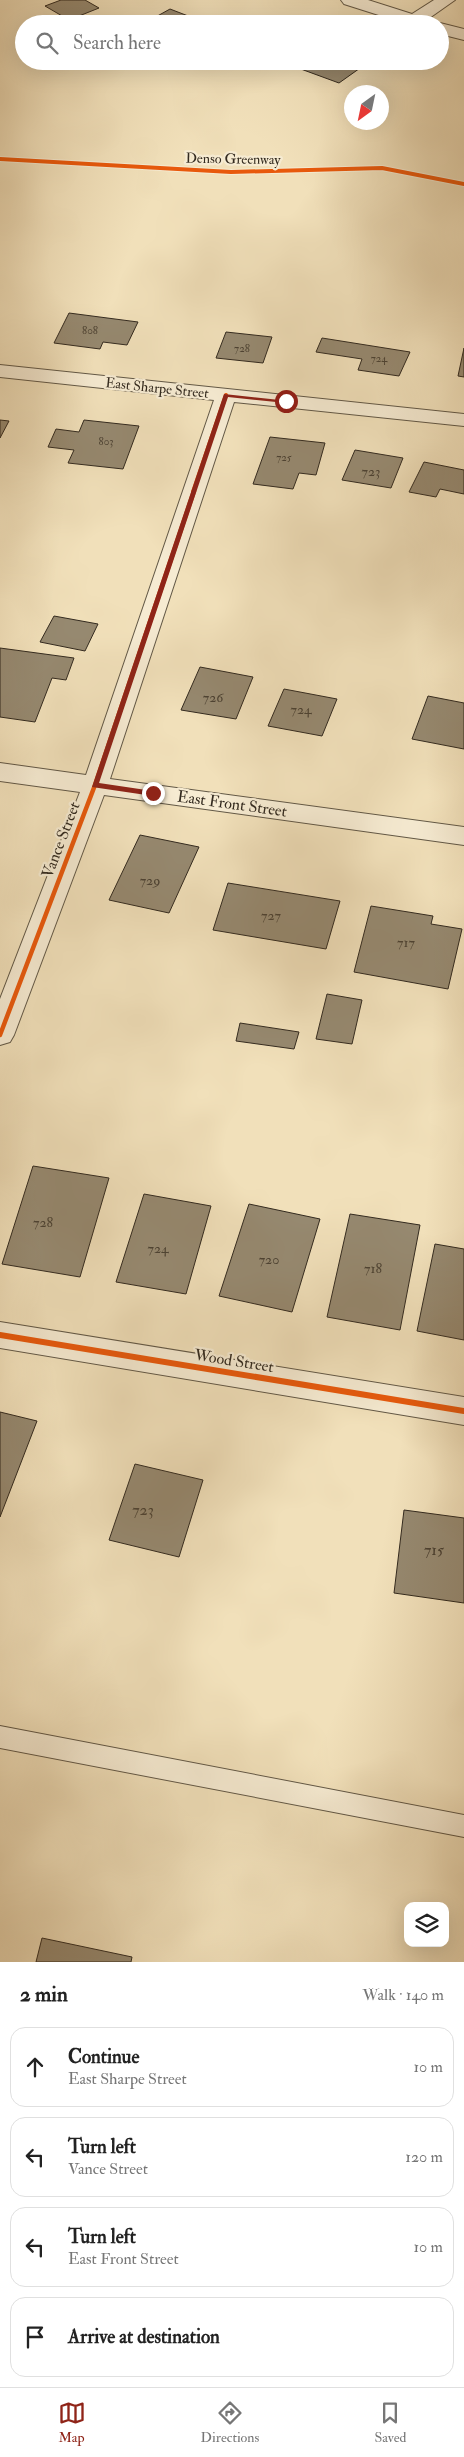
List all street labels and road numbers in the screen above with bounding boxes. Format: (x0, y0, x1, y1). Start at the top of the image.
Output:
street label: Denso Greenway (185, 150, 281, 169)
street label: East Sharpe Street (104, 374, 210, 403)
street label: East Front Street (176, 786, 288, 822)
street label: Vance Street (37, 799, 85, 881)
street label: Wood Street (192, 1345, 275, 1377)

